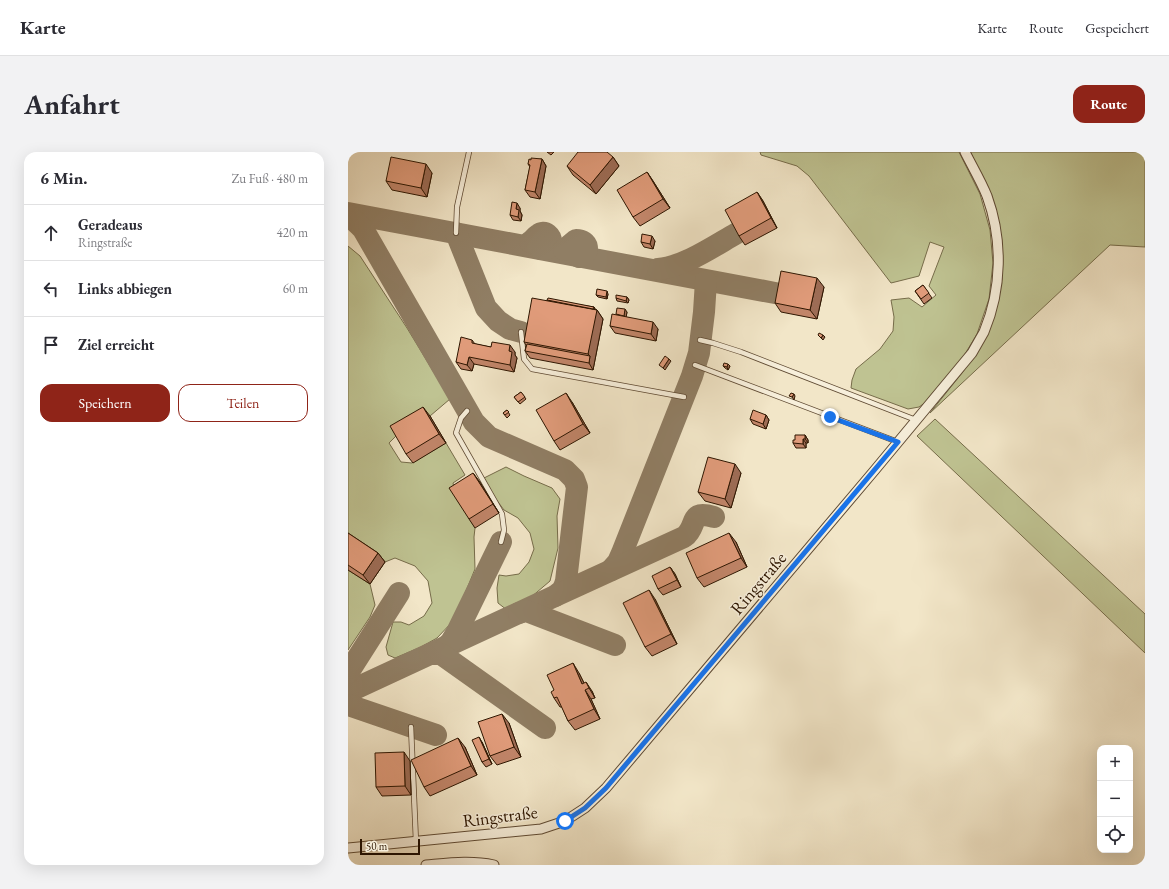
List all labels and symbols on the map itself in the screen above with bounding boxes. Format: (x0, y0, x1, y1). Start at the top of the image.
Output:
route end (821, 408, 839, 426)
street label: Ringstraße (725, 547, 791, 619)
street label: Ringstraße (461, 800, 539, 832)
route start (556, 812, 574, 830)
scale bar (360, 837, 420, 856)

